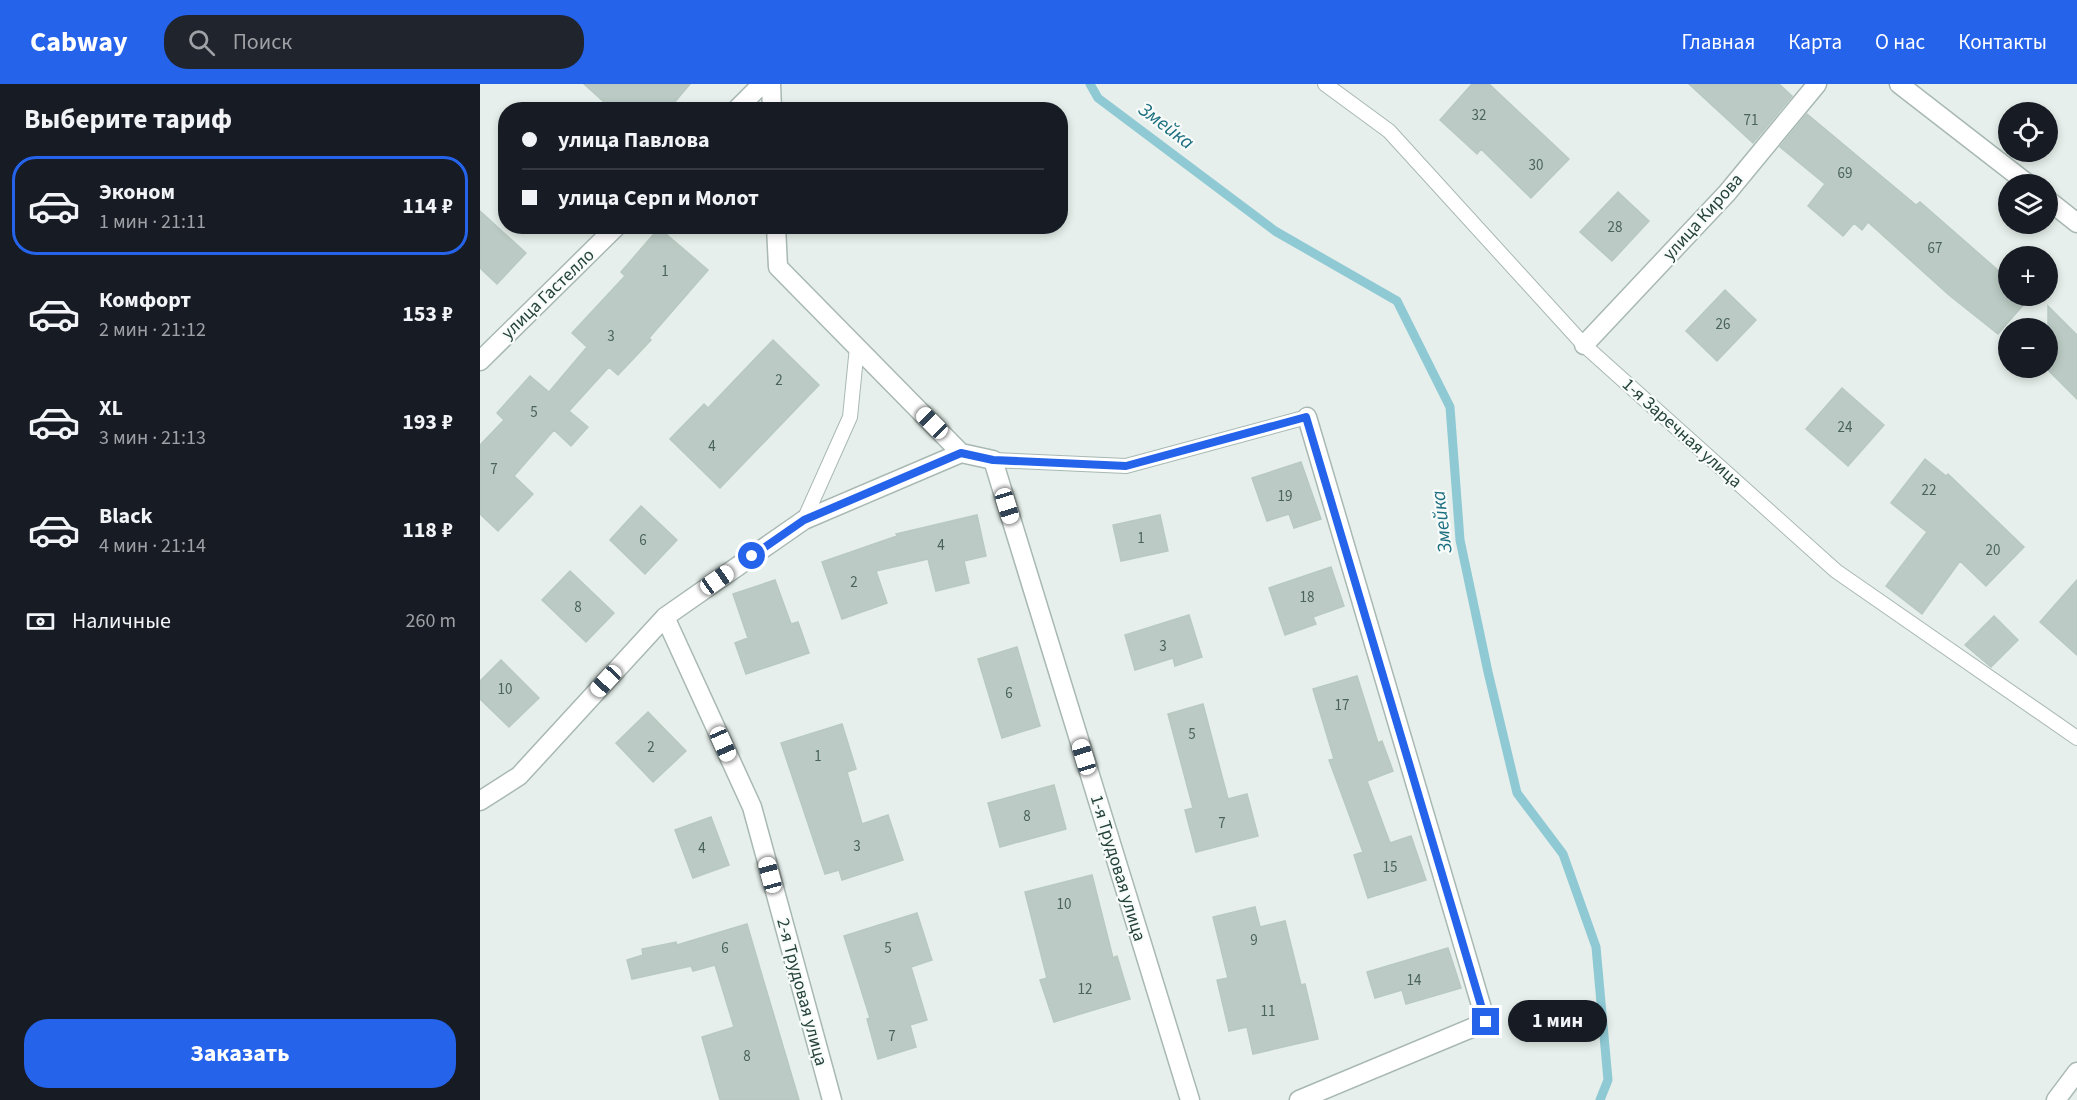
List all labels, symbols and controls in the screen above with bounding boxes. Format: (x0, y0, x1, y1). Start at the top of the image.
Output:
search box (164, 15, 584, 69)
text: Cabway (30, 22, 128, 62)
icon: search (185, 26, 218, 59)
text: Поиск (233, 26, 292, 58)
text: Главная (1682, 27, 1755, 57)
text: Карта (1788, 27, 1842, 57)
text: О нас (1875, 27, 1925, 57)
text: Контакты (1958, 27, 2047, 57)
water label: Змейка (1132, 96, 1200, 156)
text: Выберите тариф (24, 100, 232, 139)
map controls (1998, 102, 2058, 378)
button: locate (1998, 102, 2058, 162)
house number: 32 (1472, 105, 1486, 126)
house number: 71 (1744, 110, 1758, 131)
text: улица Павлова (558, 124, 710, 156)
house number: 30 (1529, 155, 1543, 176)
house number: 69 (1838, 163, 1852, 184)
street label: улица Кирова (1657, 168, 1749, 266)
button: layers (1998, 174, 2058, 234)
text: Эконом (99, 176, 175, 208)
icon: car (27, 179, 81, 233)
text: улица Серп и Молот (558, 182, 759, 214)
text: 114 ₽ (402, 190, 453, 222)
text: 1 мин · 21:11 (99, 208, 206, 236)
house number: 28 (1608, 217, 1622, 238)
house number: 67 (1928, 238, 1942, 259)
street label: улица Гастелло (496, 243, 600, 345)
button: + (1998, 246, 2058, 306)
house number: 1 (661, 261, 669, 282)
text: Комфорт (99, 284, 191, 316)
icon: car (27, 287, 81, 341)
text: 153 ₽ (402, 298, 453, 330)
house number: 26 (1716, 314, 1730, 335)
text: 2 мин · 21:12 (99, 316, 206, 344)
button: − (1998, 318, 2058, 378)
house number: 3 (607, 326, 615, 347)
house number: 2 (775, 370, 783, 391)
street label: 1-я Заречная улица (1617, 372, 1747, 494)
text: XL (99, 392, 123, 424)
icon: car (27, 395, 81, 449)
house number: 5 (530, 402, 538, 423)
car (913, 404, 951, 442)
text: 193 ₽ (402, 406, 453, 438)
house number: 24 (1838, 417, 1853, 438)
text: 3 мин · 21:13 (99, 424, 206, 452)
house number: 4 (708, 436, 716, 457)
house number: 7 (490, 459, 498, 480)
house number: 22 (1922, 480, 1936, 501)
car (993, 486, 1021, 526)
house number: 19 (1278, 486, 1292, 507)
water label: Змейка (1424, 489, 1460, 555)
text: Black (99, 500, 153, 532)
icon: car (27, 503, 81, 557)
text: 118 ₽ (402, 514, 453, 546)
house number: 1 (1137, 528, 1145, 549)
house number: 6 (639, 530, 647, 551)
text: 4 мин · 21:14 (99, 532, 206, 560)
house number: 4 (937, 535, 945, 556)
house number: 20 (1986, 540, 2000, 561)
route start (738, 542, 765, 569)
car (697, 562, 737, 598)
house number: 2 (850, 572, 858, 593)
house number: 18 (1300, 587, 1314, 608)
house number: 8 (574, 597, 582, 618)
icon: cash (24, 605, 57, 638)
text: Наличные (72, 605, 171, 637)
text: 260 m (406, 607, 456, 635)
house number: 3 (1159, 636, 1167, 657)
car (587, 662, 625, 700)
house number: 10 (498, 679, 512, 700)
house number: 6 (1005, 683, 1013, 704)
house number: 17 (1335, 695, 1349, 716)
car (707, 724, 739, 764)
house number: 5 (1188, 724, 1196, 745)
house number: 2 (647, 737, 655, 758)
car (1070, 737, 1098, 777)
house number: 1 (814, 746, 822, 767)
street label: 1-я Трудовая улица (1084, 792, 1152, 944)
house number: 8 (1023, 806, 1031, 827)
house number: 7 (1218, 813, 1226, 834)
house number: 3 (853, 836, 861, 857)
house number: 4 (698, 838, 706, 859)
car (757, 855, 783, 895)
house number: 15 (1383, 857, 1397, 878)
house number: 10 (1057, 894, 1071, 915)
street label: 2-я Трудовая улица (770, 915, 834, 1069)
house number: 9 (1250, 930, 1258, 951)
house number: 6 (721, 938, 729, 959)
house number: 5 (884, 938, 892, 959)
house number: 14 (1407, 970, 1422, 991)
house number: 12 (1078, 979, 1092, 1000)
house number: 11 (1261, 1001, 1275, 1022)
callout: 1 мин (1507, 1001, 1606, 1043)
text: 1 мин (1532, 1007, 1583, 1035)
route end (1472, 1008, 1499, 1035)
button: Заказать (24, 1019, 456, 1088)
house number: 7 (888, 1026, 896, 1047)
house number: 8 (743, 1046, 751, 1067)

